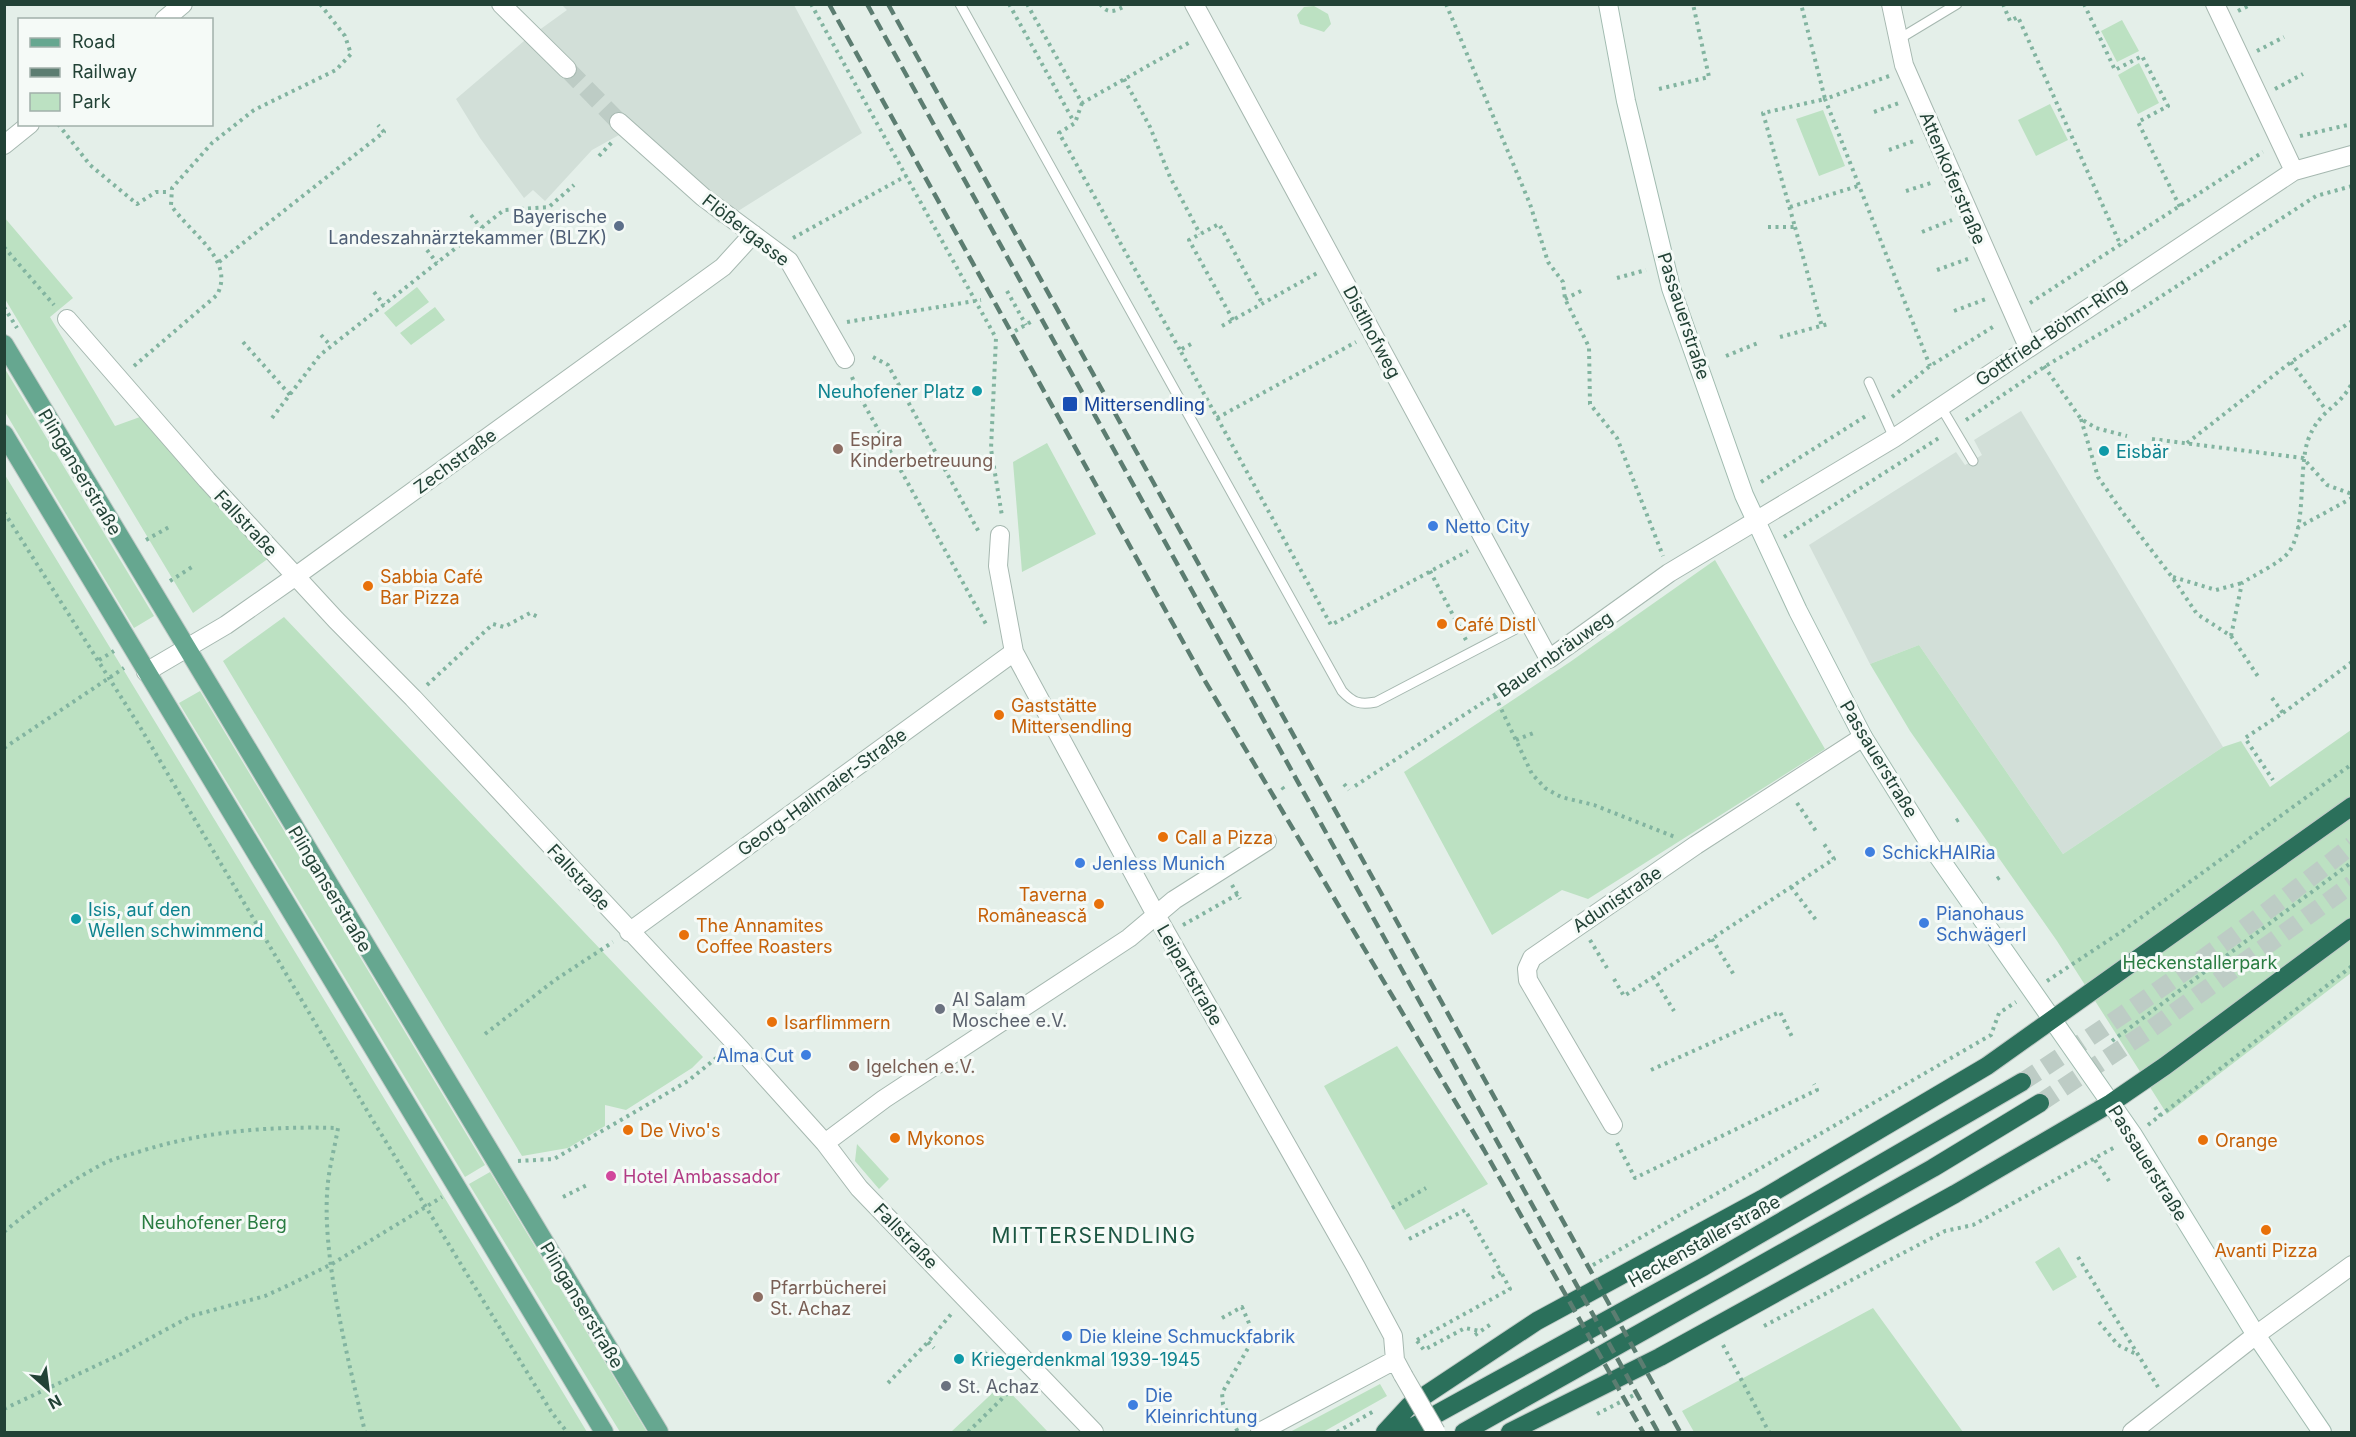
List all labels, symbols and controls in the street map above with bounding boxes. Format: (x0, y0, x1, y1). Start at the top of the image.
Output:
legend (18, 18, 213, 126)
text: Road (72, 31, 115, 52)
text: Railway (72, 61, 137, 82)
text: Park (72, 91, 111, 112)
street label: Attenkoferstraße (1916, 109, 1990, 247)
street label: Flößergasse (698, 190, 794, 270)
place label: Bayerische Landeszahnärztekammer (BLZK) (328, 206, 607, 248)
marker: Bayerische Landeszahnärztekammer (BLZK) (612, 219, 626, 233)
street label: Passauerstraße (1654, 250, 1714, 382)
street label: Gottfried-Böhm-Ring (1971, 274, 2131, 390)
street label: Distlhofweg (1339, 282, 1405, 382)
place label: Neuhofener Platz (817, 381, 965, 402)
marker: Neuhofener Platz (970, 384, 984, 398)
place label: Mittersendling (1084, 394, 1205, 415)
marker: Mittersendling (1061, 395, 1079, 413)
street label: Plinganserstraße (34, 405, 126, 539)
street label: Zechstraße (410, 424, 500, 498)
place label: Espira Kinderbetreuung (850, 429, 993, 471)
place label: Eisbär (2116, 441, 2169, 462)
marker: Espira Kinderbetreuung (831, 442, 845, 456)
marker: Eisbär (2097, 444, 2111, 458)
street label: Fallstraße (210, 486, 282, 560)
place label: Netto City (1445, 516, 1530, 537)
marker: Netto City (1426, 519, 1440, 533)
place label: Sabbia Café Bar Pizza (380, 566, 483, 608)
marker: Sabbia Café Bar Pizza (361, 579, 375, 593)
street label: Bauernbräuweg (1494, 607, 1616, 701)
place label: Café Distl (1454, 614, 1536, 635)
marker: Café Distl (1435, 617, 1449, 631)
place label: Gaststätte Mittersendling (1011, 695, 1132, 737)
street label: Passauerstraße (1836, 697, 1922, 821)
marker: Gaststätte Mittersendling (992, 708, 1006, 722)
street label: Georg-Hallmaier-Straße (733, 724, 911, 860)
street label: Plinganserstraße (284, 822, 376, 956)
place label: Call a Pizza (1175, 827, 1273, 848)
marker: Call a Pizza (1156, 830, 1170, 844)
street label: Fallstraße (543, 840, 615, 914)
place label: SchickHAIRia (1882, 842, 1996, 863)
marker: SchickHAIRia (1863, 845, 1877, 859)
place label: Jenless Munich (1092, 853, 1225, 874)
marker: Jenless Munich (1073, 856, 1087, 870)
street label: Adunistraße (1568, 862, 1666, 936)
place label: Taverna Româneascǎ (978, 884, 1087, 926)
marker: Taverna Româneascǎ (1092, 897, 1106, 911)
place label: Isis, auf den Wellen schwimmend (88, 899, 263, 941)
place label: Pianohaus Schwägerl (1936, 903, 2026, 945)
marker: Isis, auf den Wellen schwimmend (69, 912, 83, 926)
place label: The Annamites Coffee Roasters (696, 915, 832, 957)
marker: Pianohaus Schwägerl (1917, 916, 1931, 930)
street label: Leipartstraße (1153, 921, 1227, 1029)
marker: The Annamites Coffee Roasters (677, 928, 691, 942)
park label: Heckenstallerpark (2123, 952, 2278, 973)
place label: Al Salam Moschee e.V. (952, 989, 1067, 1031)
marker: Al Salam Moschee e.V. (933, 1002, 947, 1016)
place label: Isarflimmern (784, 1012, 891, 1033)
marker: Isarflimmern (765, 1015, 779, 1029)
place label: Alma Cut (717, 1045, 794, 1066)
marker: Alma Cut (799, 1048, 813, 1062)
place label: Igelchen e.V. (866, 1056, 975, 1077)
marker: Igelchen e.V. (847, 1059, 861, 1073)
street label: Passauerstraße (2104, 1101, 2192, 1225)
place label: De Vivo's (640, 1120, 721, 1141)
marker: De Vivo's (621, 1123, 635, 1137)
place label: Mykonos (907, 1128, 985, 1149)
place label: Orange (2215, 1130, 2278, 1151)
marker: Mykonos (888, 1131, 902, 1145)
marker: Orange (2196, 1133, 2210, 1147)
place label: Hotel Ambassador (623, 1166, 780, 1187)
marker: Hotel Ambassador (604, 1169, 618, 1183)
street label: Heckenstallerstraße (1624, 1191, 1784, 1291)
street label: Fallstraße (870, 1199, 942, 1273)
park label: Neuhofener Berg (141, 1212, 287, 1233)
district label: MITTERSENDLING (992, 1223, 1196, 1248)
marker: Avanti Pizza (2259, 1223, 2273, 1237)
street label: Plinganserstraße (536, 1238, 628, 1372)
place label: Avanti Pizza (2214, 1240, 2318, 1261)
place label: Pfarrbücherei St. Achaz (770, 1277, 887, 1319)
marker: Pfarrbücherei St. Achaz (751, 1290, 765, 1304)
place label: Die kleine Schmuckfabrik (1079, 1326, 1295, 1347)
marker: Die kleine Schmuckfabrik (1060, 1329, 1074, 1343)
place label: Kriegerdenkmal 1939-1945 (971, 1349, 1200, 1370)
marker: Kriegerdenkmal 1939-1945 (952, 1352, 966, 1366)
north arrow (18, 1359, 78, 1419)
place label: St. Achaz (958, 1376, 1039, 1397)
marker: St. Achaz (939, 1379, 953, 1393)
place label: Die Kleinrichtung (1145, 1385, 1258, 1427)
text: N (45, 1391, 65, 1414)
marker: Die Kleinrichtung (1126, 1398, 1140, 1412)

